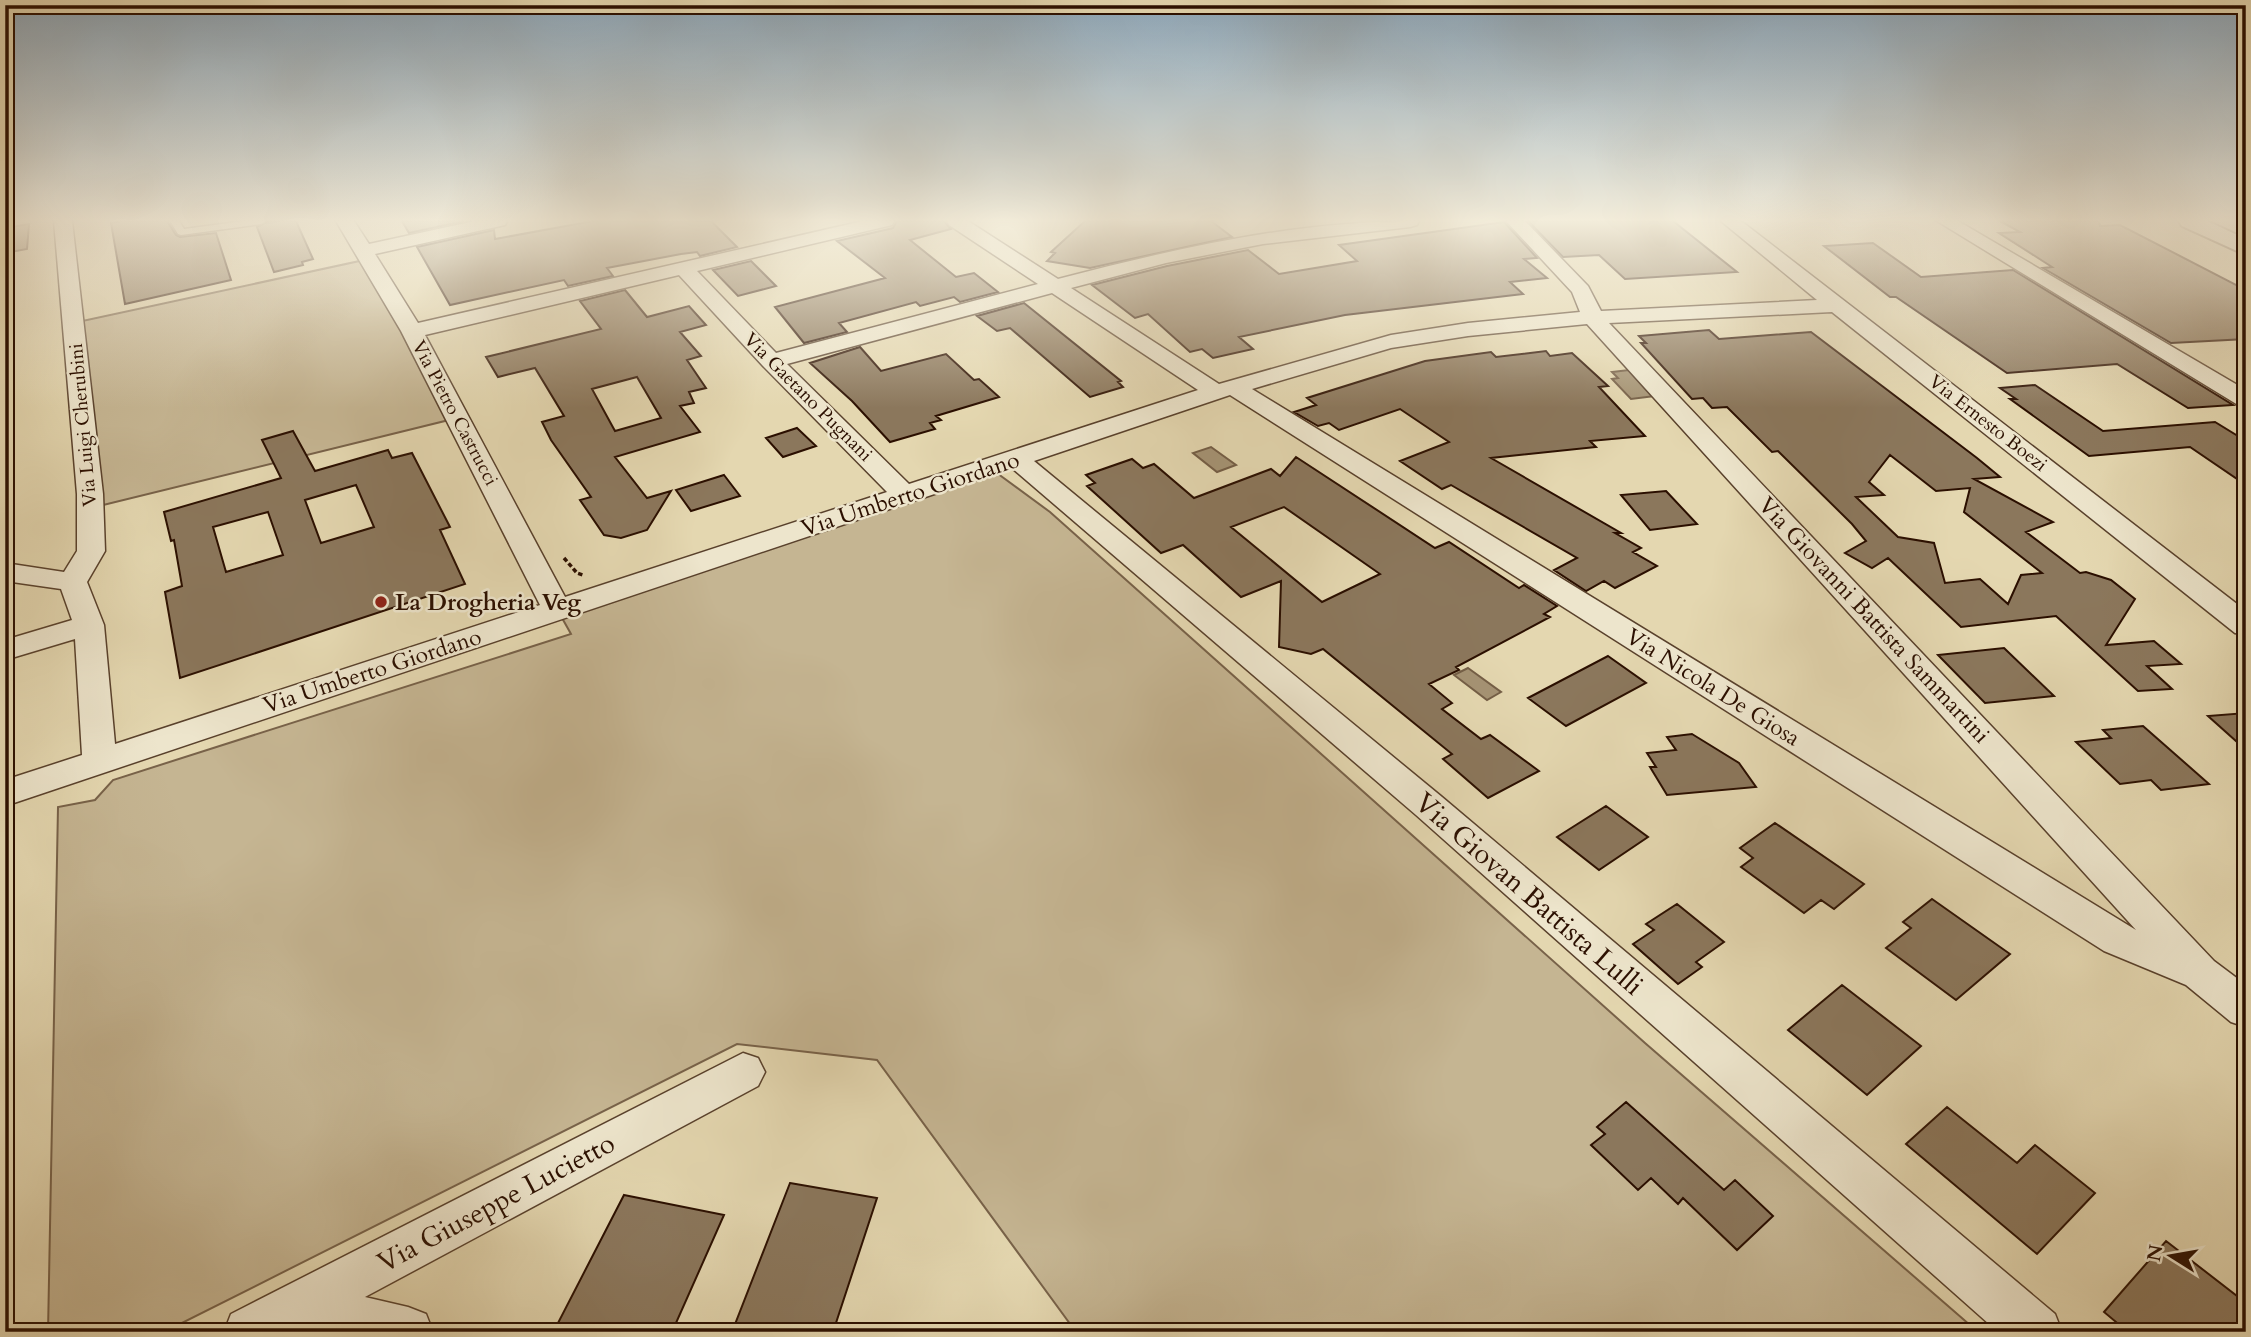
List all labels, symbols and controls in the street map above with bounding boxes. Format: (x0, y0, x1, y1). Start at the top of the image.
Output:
street label: Via Gaetano Pugnani (738, 327, 878, 467)
street label: Via Pietro Castrucci (406, 336, 504, 490)
street label: Via Luigi Cherubini (63, 342, 103, 508)
street label: Via Ernesto Boezi (1923, 368, 2053, 478)
street label: Via Umberto Giordano (797, 444, 1023, 544)
street label: Via Giovanni Battista Sammartini (1751, 490, 1997, 750)
place label: La Drogheria Veg (395, 587, 581, 618)
marker: La Drogheria Veg (373, 594, 389, 610)
street label: Via Umberto Giordano (259, 621, 485, 721)
street label: Via Nicola De Giosa (1620, 621, 1806, 753)
street label: Via Giovan Battista Lulli (1406, 784, 1652, 1004)
street label: Via Giuseppe Lucietto (370, 1124, 622, 1282)
north arrow (2136, 1222, 2206, 1292)
text: N (2141, 1242, 2170, 1264)

